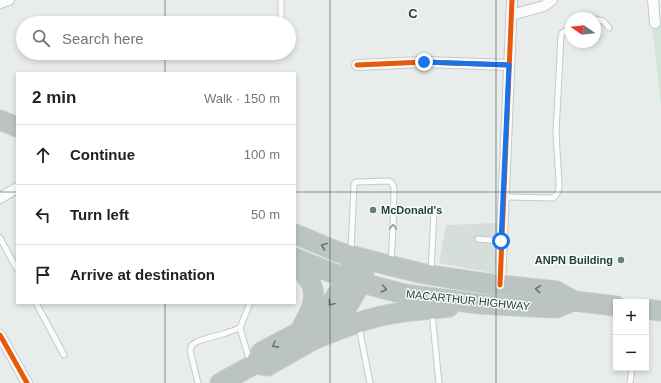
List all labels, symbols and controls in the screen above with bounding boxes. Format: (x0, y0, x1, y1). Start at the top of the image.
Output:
text: C (408, 6, 418, 21)
north arrow (565, 12, 601, 48)
search box (16, 16, 296, 60)
icon: search (30, 27, 52, 49)
text: Search here (62, 30, 144, 47)
route end (415, 53, 433, 71)
text: 2 min (32, 88, 76, 107)
text: Walk · 150 m (204, 91, 280, 106)
icon: ahead (32, 144, 54, 166)
text: Continue (70, 146, 135, 163)
text: 100 m (244, 147, 280, 162)
icon: left (32, 204, 54, 226)
place label: McDonald's (381, 204, 442, 216)
marker: McDonald's (368, 205, 378, 215)
text: Turn left (70, 206, 129, 223)
text: 50 m (251, 207, 280, 222)
one-way arrow (389, 224, 397, 230)
route start (492, 232, 510, 250)
one-way arrow (320, 242, 327, 250)
place label: ANPN Building (535, 254, 613, 266)
marker: ANPN Building (616, 255, 626, 265)
icon: arrive (32, 264, 54, 286)
text: Arrive at destination (70, 266, 215, 283)
one-way arrow (380, 284, 387, 293)
one-way arrow (535, 285, 541, 294)
street label: MACARTHUR HIGHWAY (405, 288, 531, 313)
one-way arrow (328, 298, 335, 305)
map controls (613, 299, 649, 371)
button: + (613, 299, 649, 335)
button: − (613, 335, 649, 371)
one-way arrow (272, 340, 279, 347)

